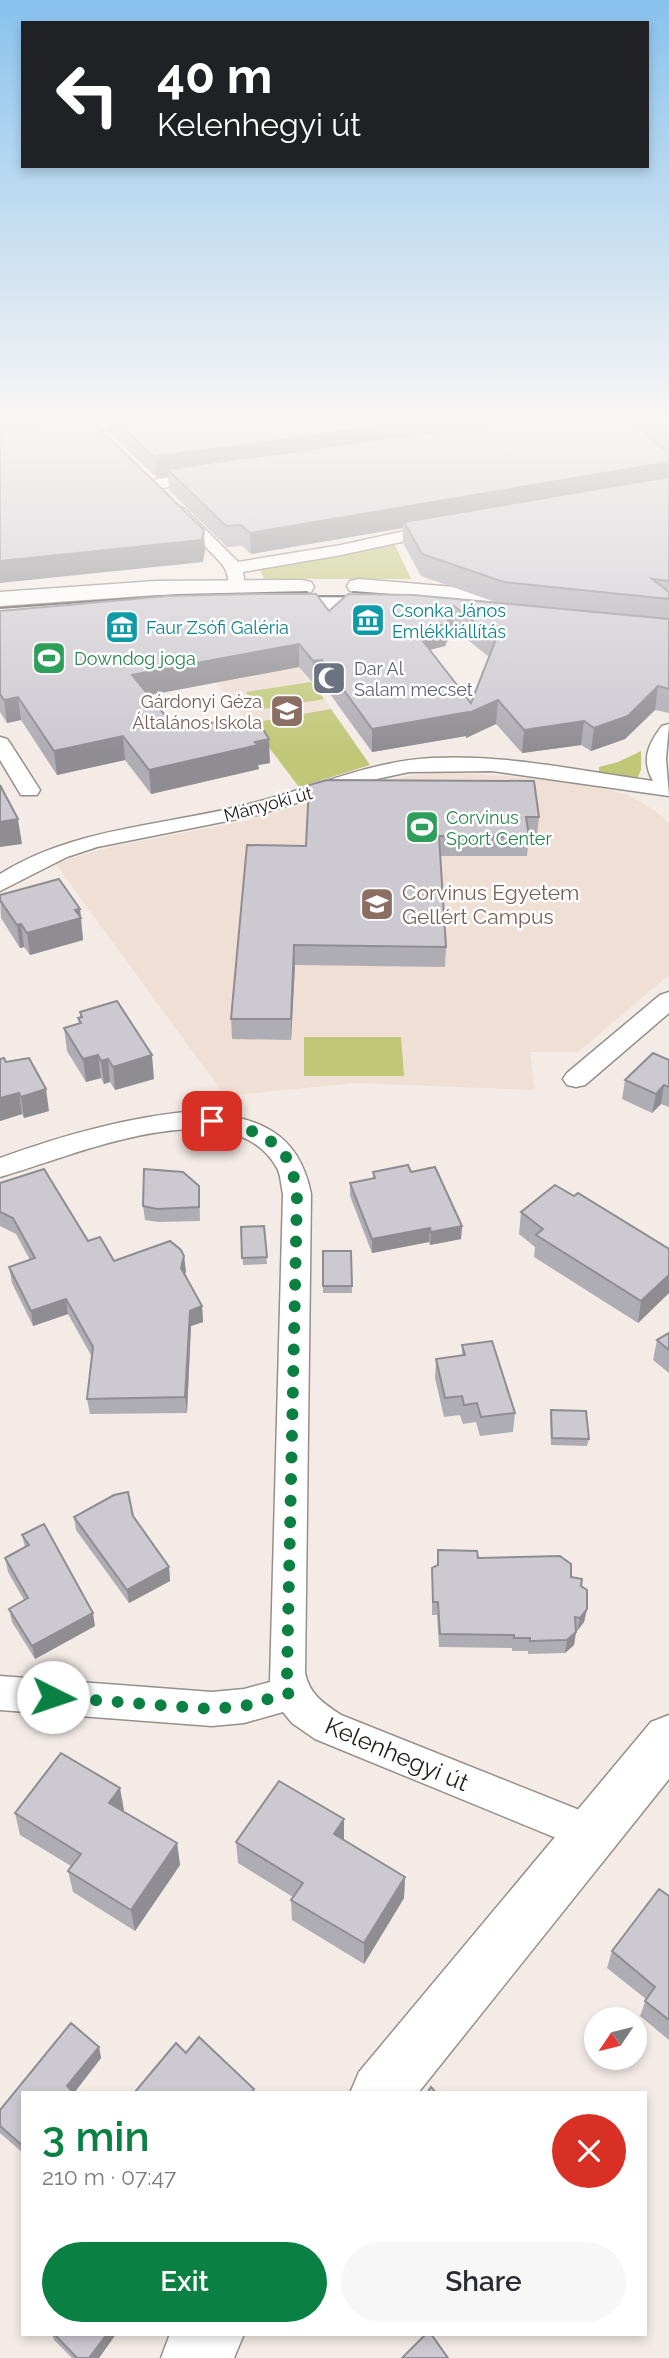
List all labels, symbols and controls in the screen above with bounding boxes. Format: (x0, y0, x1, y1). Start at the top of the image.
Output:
text: 40 m (157, 47, 272, 104)
icon: left (42, 49, 133, 140)
text: Kelenhegyi út (157, 106, 361, 143)
place label: Csonka János Emlékkiállítás (392, 600, 506, 642)
museum icon: Csonka János Emlékkiállítás (349, 601, 387, 639)
museum icon: Faur Zsófi Galéria (103, 608, 141, 646)
place label: Faur Zsófi Galéria (146, 617, 289, 638)
sports icon: Downdog joga (30, 639, 68, 677)
place label: Downdog joga (74, 648, 196, 669)
place label: Dar Al Salam mecset (354, 658, 473, 700)
mosque icon: Dar Al Salam mecset (310, 659, 348, 697)
place label: Gárdonyi Géza Általános Iskola (132, 691, 262, 733)
school or university icon: Gárdonyi Géza Általános Iskola (268, 692, 306, 730)
street label: Mányoki út (221, 782, 315, 826)
place label: Corvinus Sport Center (446, 807, 552, 849)
sports icon: Corvinus Sport Center (403, 808, 441, 846)
place label: Corvinus Egyetem Gellért Campus (402, 880, 579, 929)
school or university icon: Corvinus Egyetem Gellért Campus (358, 885, 396, 923)
pin (182, 1091, 242, 1151)
icon: arrive (193, 1102, 231, 1140)
position arrow (16, 1660, 90, 1734)
street label: Kelenhegyi út (321, 1711, 473, 1797)
north arrow (584, 2007, 648, 2070)
map controls (584, 2007, 647, 2070)
text: 3 min (42, 2112, 150, 2161)
button: close (552, 2114, 626, 2188)
text: 210 m · 07:47 (42, 2163, 176, 2190)
button: Exit (42, 2242, 327, 2322)
button: Share (341, 2242, 626, 2322)

